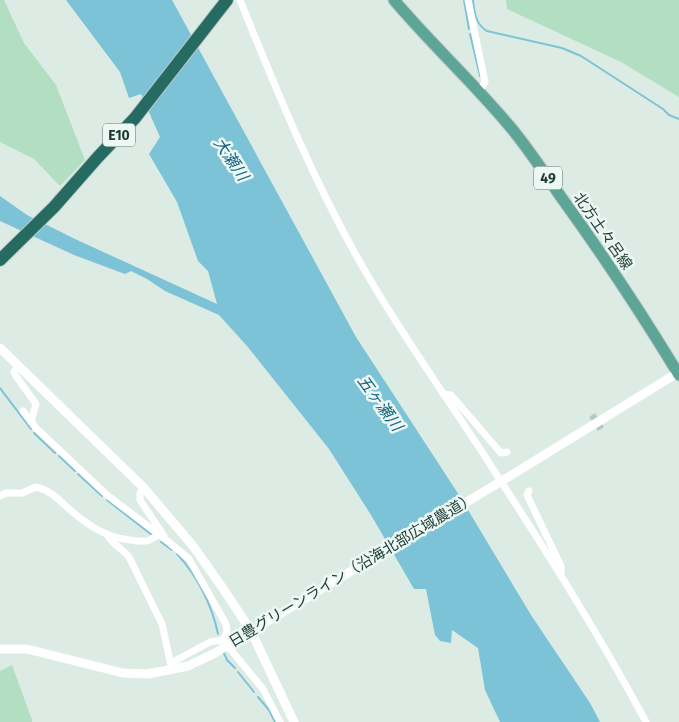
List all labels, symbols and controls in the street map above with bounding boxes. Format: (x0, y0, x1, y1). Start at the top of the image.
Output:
road number: E10 (103, 124, 135, 146)
water label: 大瀬川 (210, 134, 253, 186)
road number: 49 (534, 167, 562, 190)
street label: 北方土々呂線 (570, 189, 636, 273)
water label: 五ヶ瀬川 (354, 372, 408, 436)
street label: 日豊グリーンライン（沿海北部広域農道） (226, 489, 478, 651)

